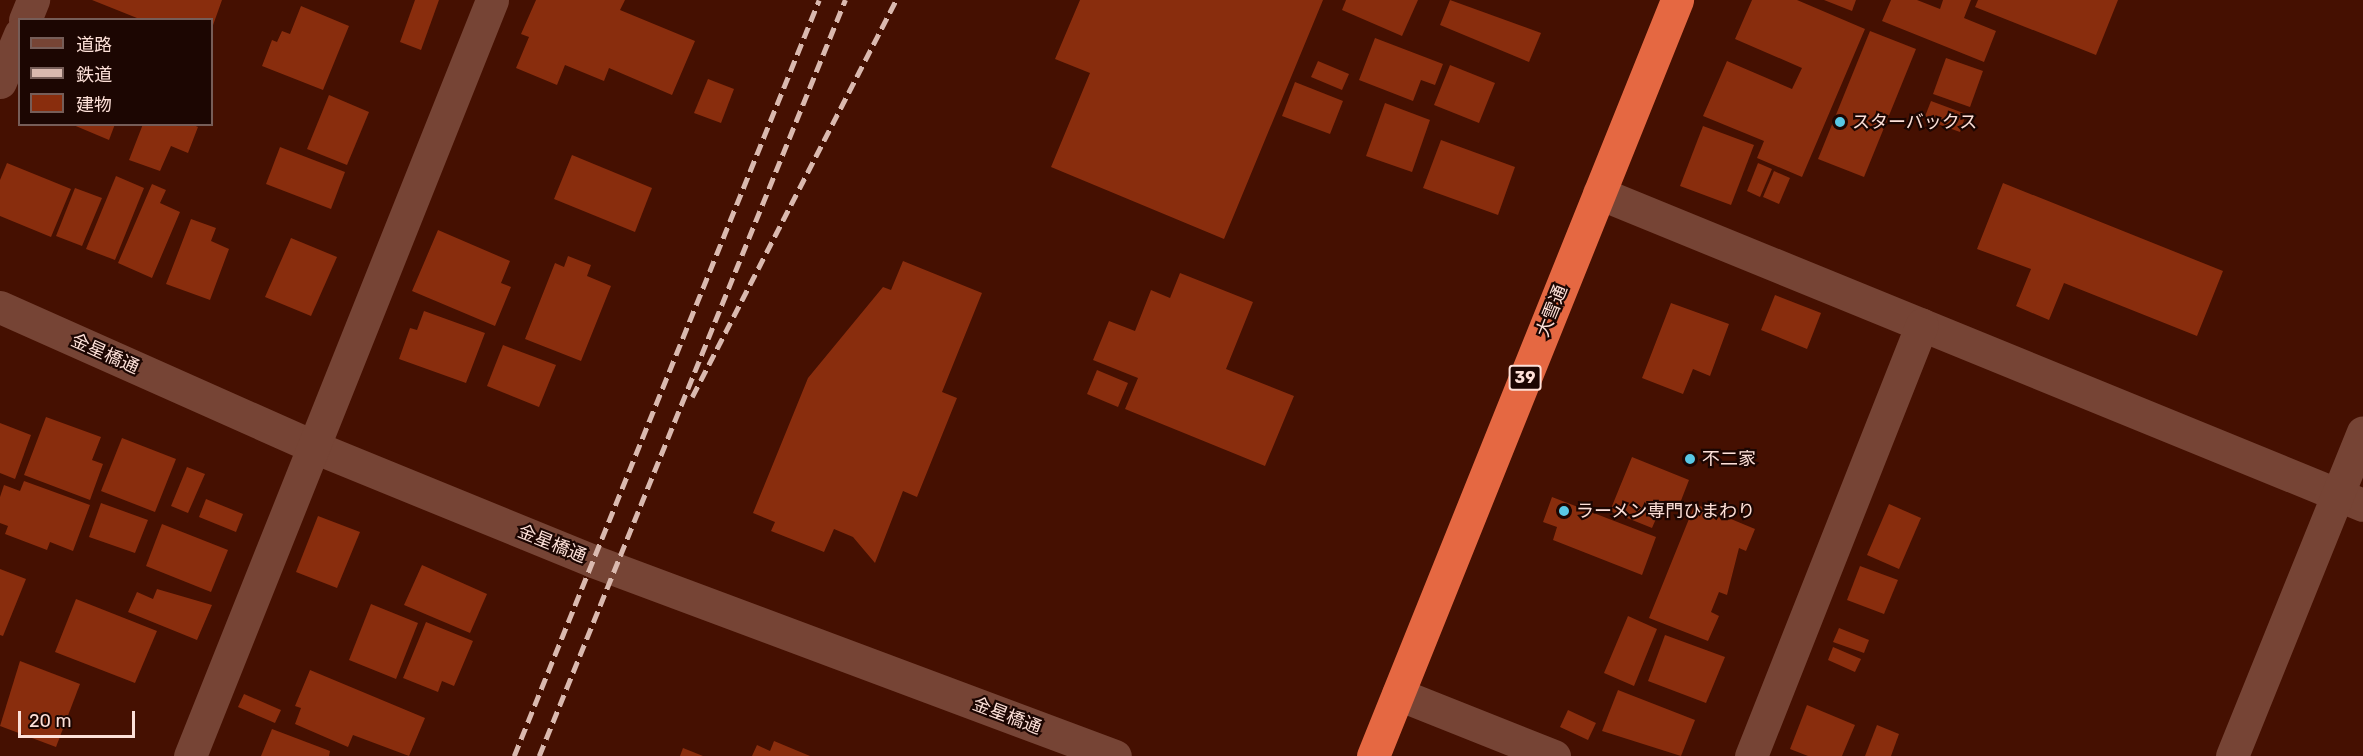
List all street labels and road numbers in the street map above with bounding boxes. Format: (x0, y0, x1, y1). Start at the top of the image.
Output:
street label: 大雪通 (1532, 282, 1572, 340)
street label: 金星橋通 (68, 329, 142, 379)
road number: 39 (1508, 365, 1541, 391)
street label: 金星橋通 (515, 521, 589, 567)
street label: 金星橋通 (970, 693, 1044, 739)

